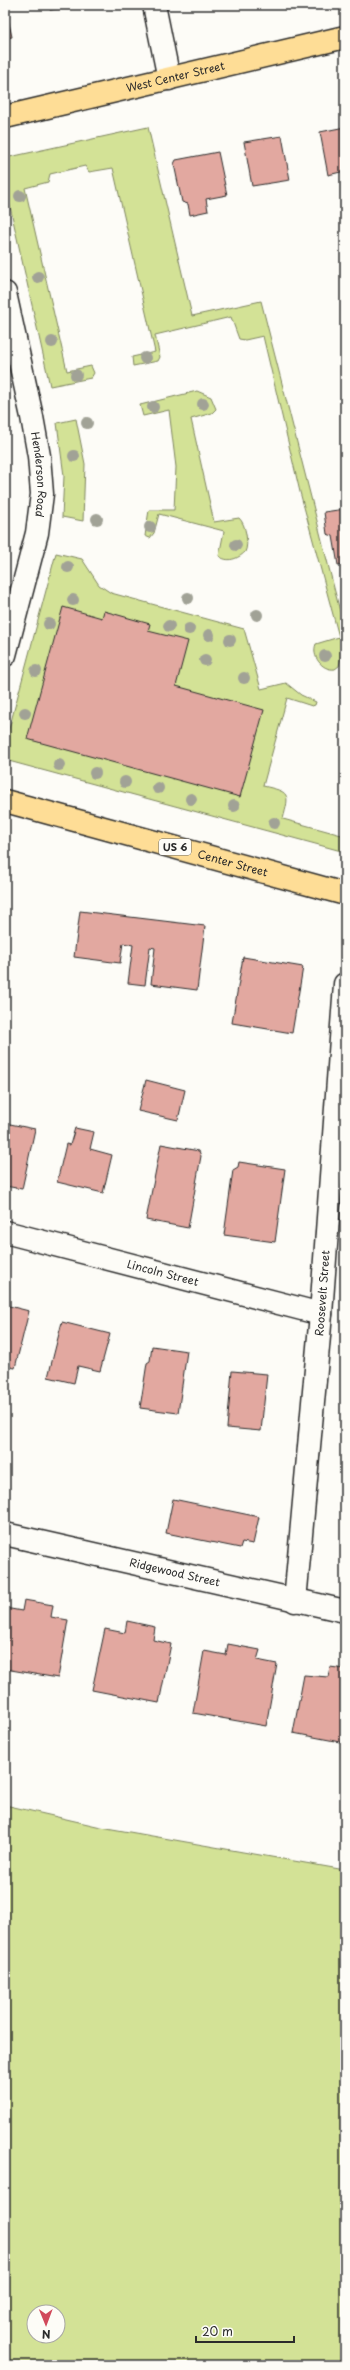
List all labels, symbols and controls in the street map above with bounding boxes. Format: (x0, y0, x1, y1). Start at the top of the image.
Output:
street label: West Center Street (124, 57, 227, 96)
street label: Henderson Road (27, 430, 51, 518)
road number: US 6 (159, 839, 191, 855)
street label: Center Street (196, 845, 270, 881)
street label: Roosevelt Street (310, 1249, 334, 1337)
street label: Lincoln Street (125, 1255, 201, 1290)
street label: Ridgewood Street (128, 1553, 222, 1591)
north arrow (26, 2304, 66, 2344)
scale bar (196, 2318, 294, 2344)
text: 20 m (202, 2322, 233, 2340)
text: N (41, 2326, 51, 2343)

